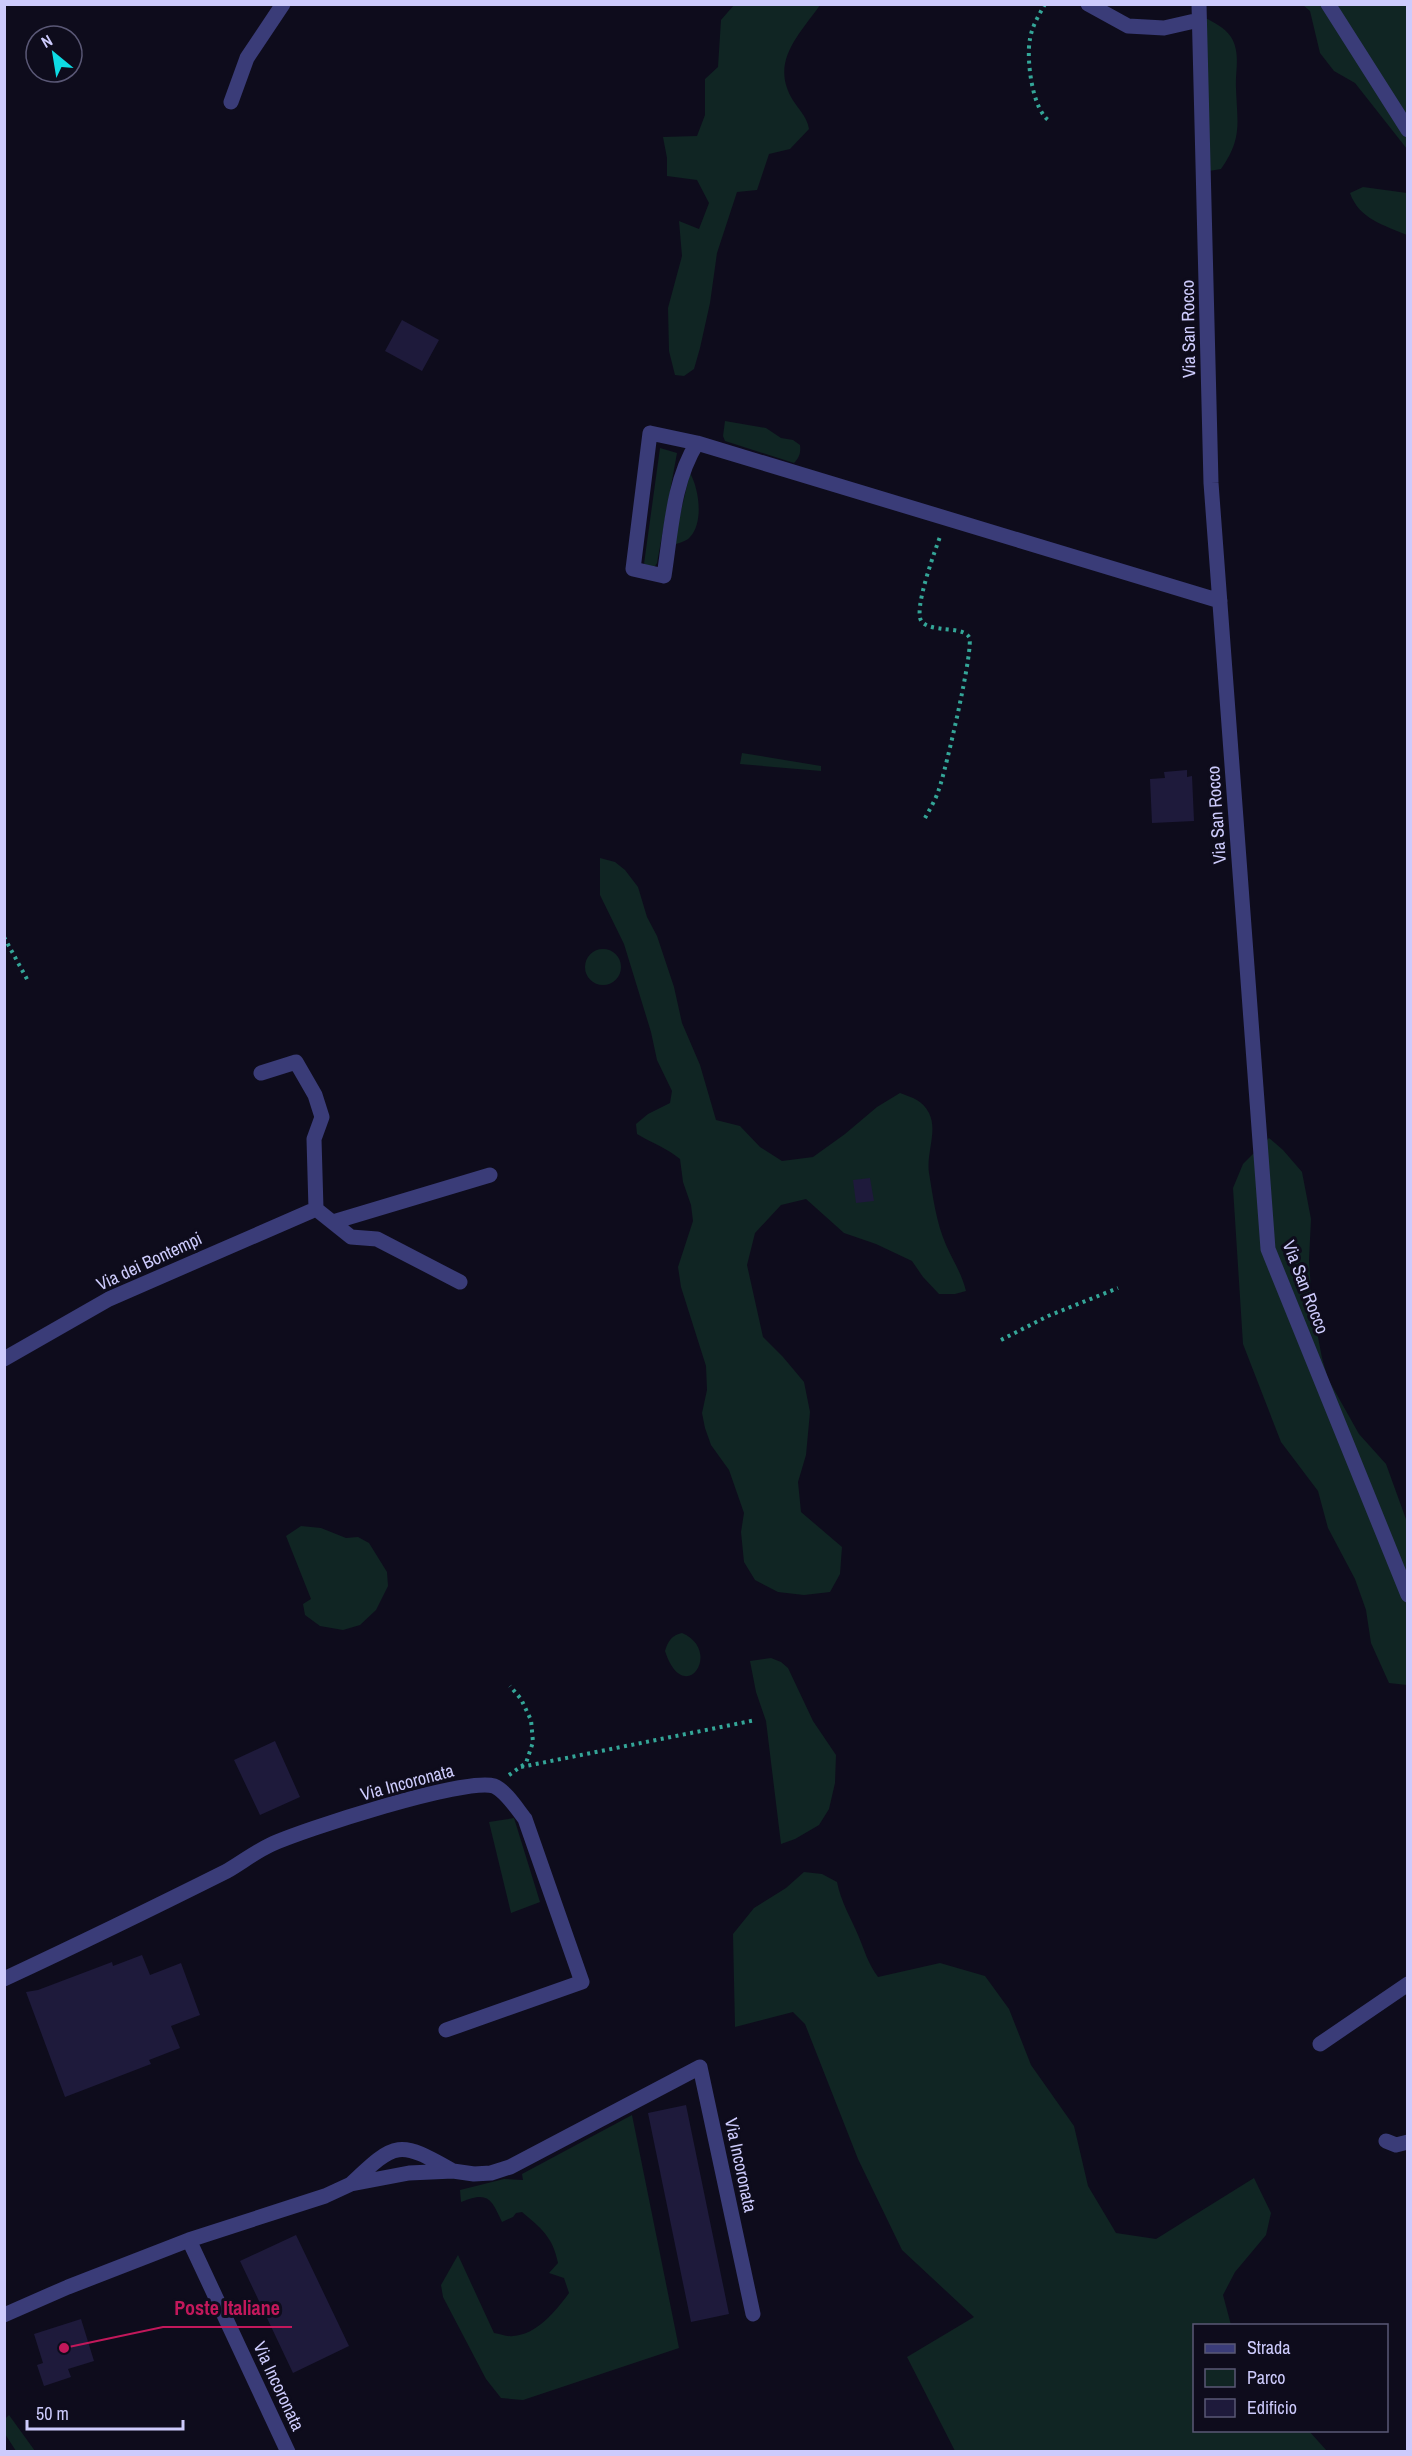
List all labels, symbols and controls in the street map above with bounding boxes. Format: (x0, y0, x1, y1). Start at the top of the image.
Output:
north arrow (24, 24, 84, 84)
text: N (37, 29, 56, 53)
street label: Via San Rocco (1175, 280, 1201, 378)
street label: Via San Rocco (1200, 765, 1232, 865)
street label: Via dei Bontempi (92, 1226, 206, 1296)
street label: Via San Rocco (1277, 1237, 1335, 1337)
street label: Via Incoronata (358, 1758, 456, 1806)
street label: Via Incoronata (719, 2116, 763, 2214)
callout: Poste Italiane (163, 2289, 292, 2327)
text: Poste Italiane (174, 2294, 280, 2321)
legend (1193, 2324, 1388, 2432)
text: Strada (1247, 2335, 1291, 2360)
street label: Via Incoronata (247, 2337, 311, 2435)
text: Parco (1247, 2365, 1286, 2390)
scale bar (27, 2393, 183, 2431)
text: Edificio (1247, 2395, 1297, 2420)
text: 50 m (36, 2401, 69, 2426)

